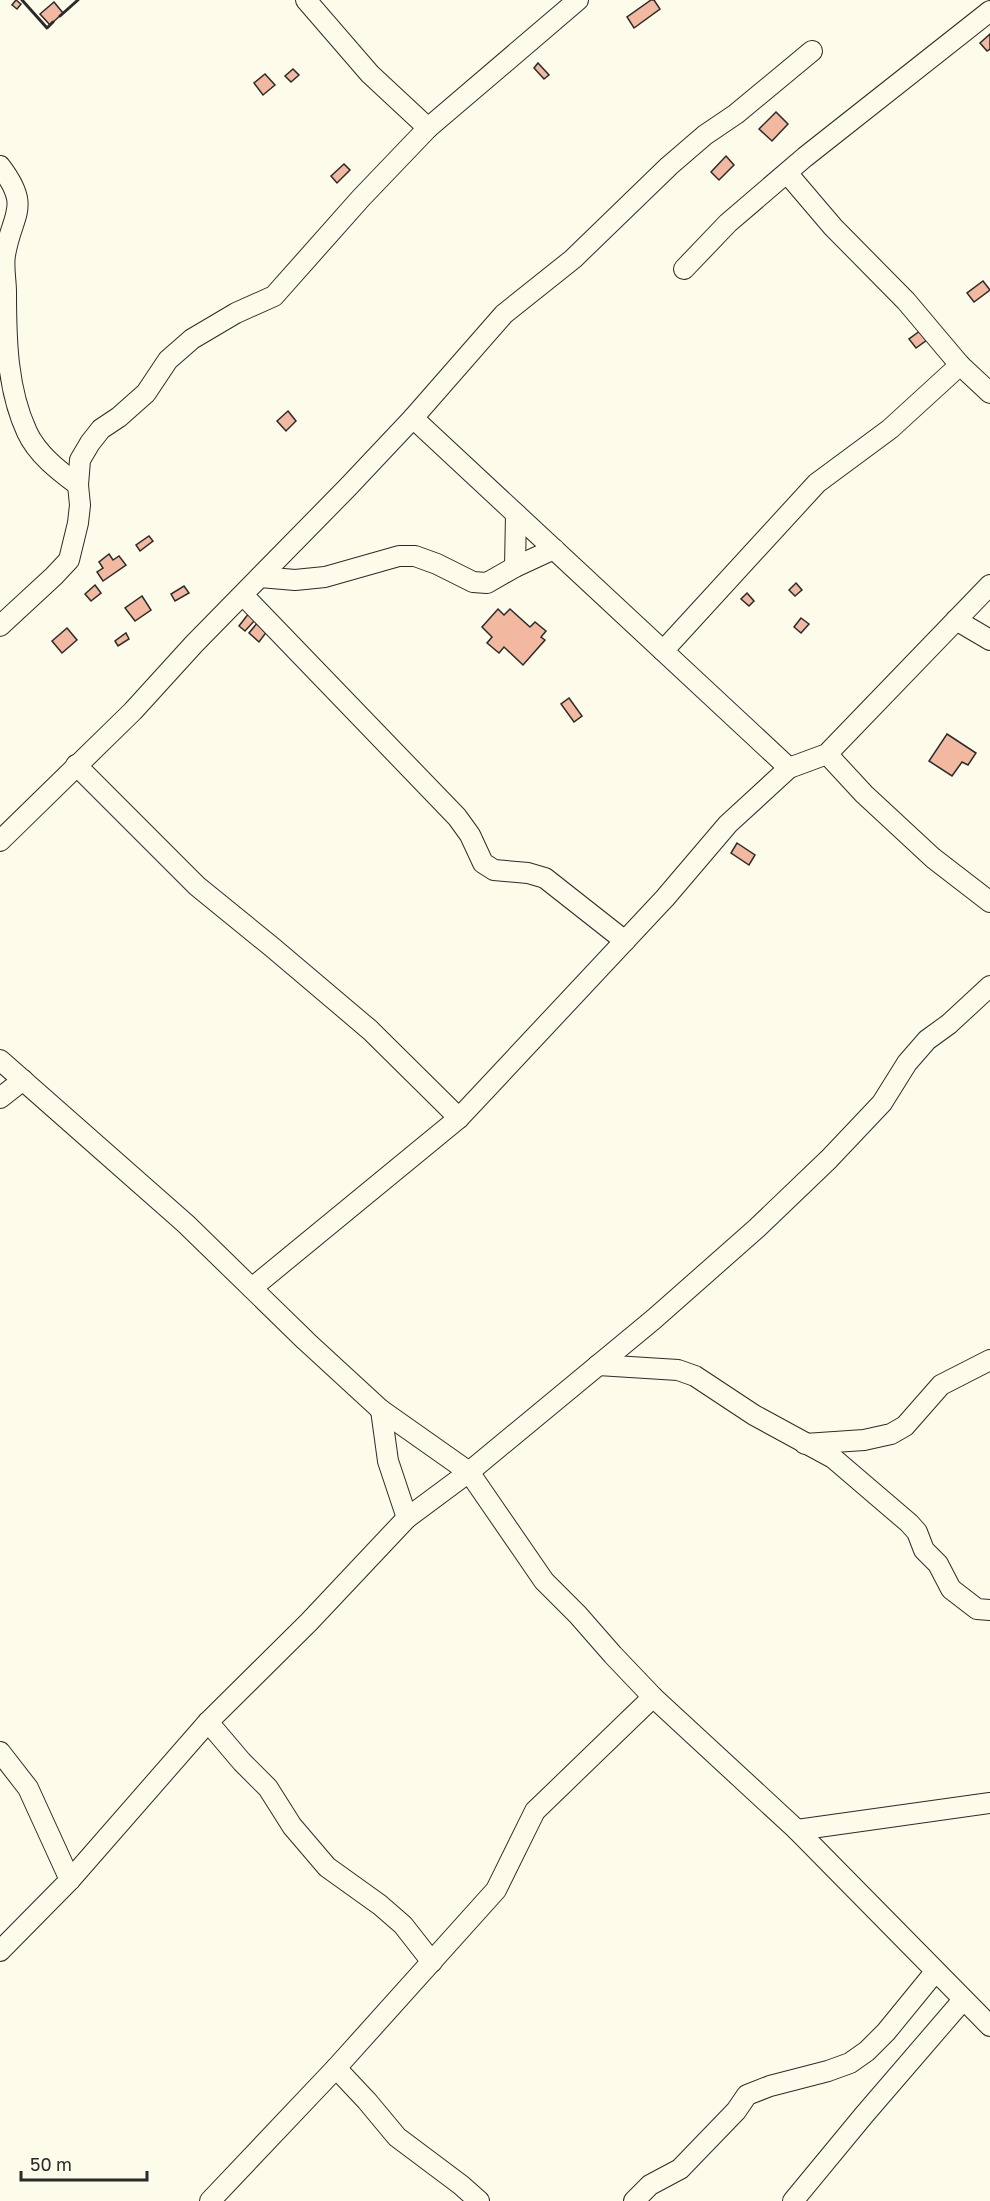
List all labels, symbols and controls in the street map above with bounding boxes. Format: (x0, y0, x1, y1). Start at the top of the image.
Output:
scale bar (21, 2144, 147, 2182)
text: 50 m (30, 2153, 72, 2175)

